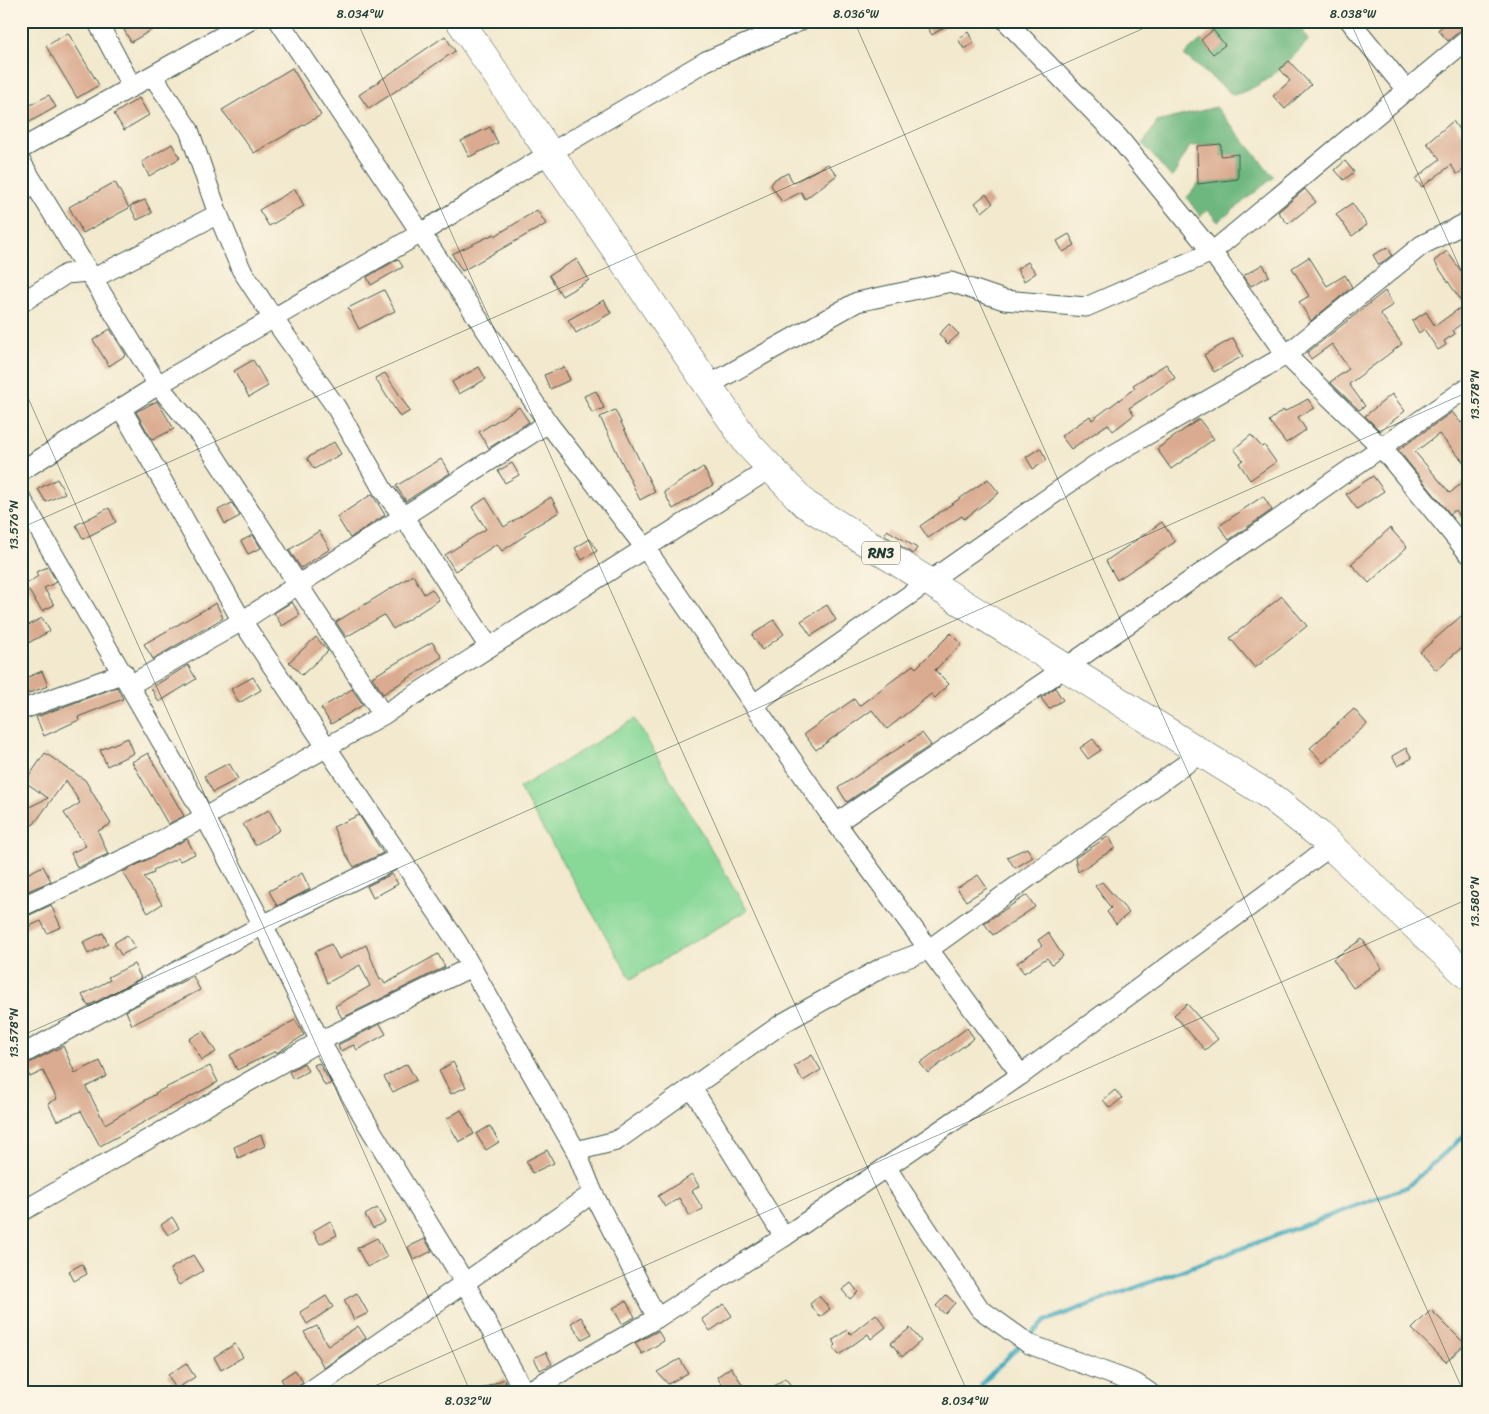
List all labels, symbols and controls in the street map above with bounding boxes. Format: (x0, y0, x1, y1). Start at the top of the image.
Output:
text: 8.034°W (337, 3, 384, 25)
text: 8.036°W (833, 3, 880, 25)
text: 8.038°W (1330, 3, 1377, 25)
text: 13.578°N (1464, 369, 1486, 420)
text: 13.576°N (3, 499, 25, 550)
road number: RN3 (862, 542, 900, 564)
text: 13.580°N (1464, 876, 1486, 927)
text: 13.578°N (3, 1007, 25, 1058)
text: 8.032°W (445, 1390, 492, 1412)
text: 8.034°W (942, 1390, 989, 1412)

